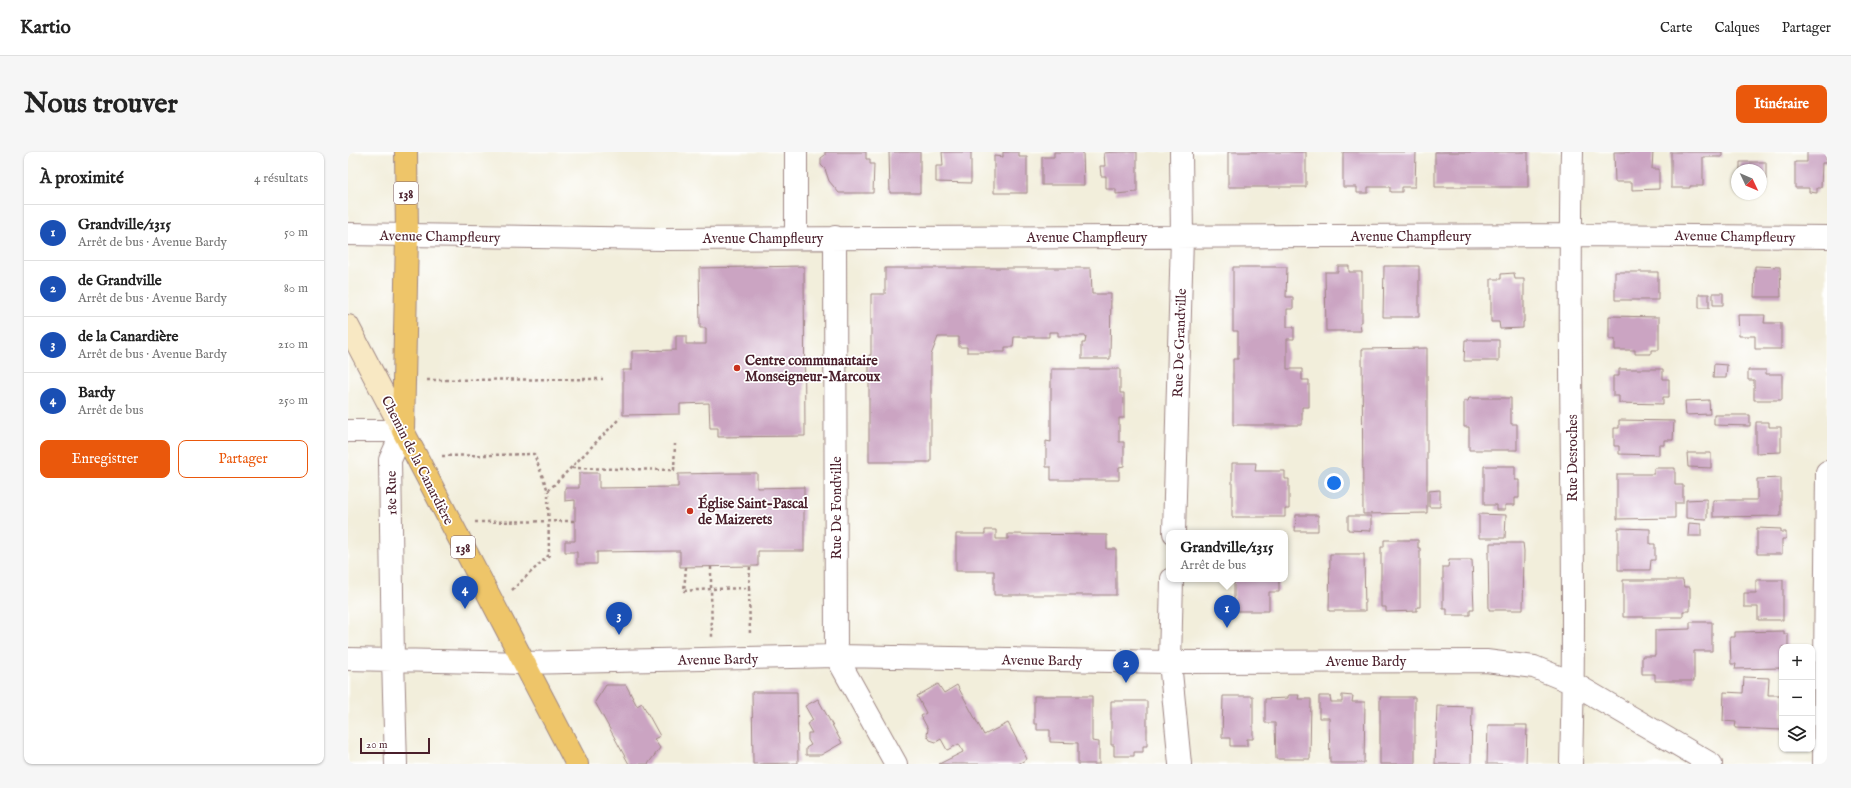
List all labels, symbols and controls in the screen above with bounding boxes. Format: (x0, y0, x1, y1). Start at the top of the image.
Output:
text: Kartio (20, 16, 71, 40)
text: Carte (1660, 19, 1692, 37)
text: Calques (1714, 19, 1760, 37)
text: Partager (1782, 19, 1831, 37)
button: Itinéraire (1736, 85, 1827, 123)
text: Nous trouver (24, 87, 178, 122)
north arrow (1731, 164, 1767, 200)
text: À proximité (40, 168, 124, 189)
text: 4 résultats (254, 170, 308, 187)
road number: 138 (394, 182, 418, 204)
text: Grandville/1315 (78, 215, 171, 234)
text: 1 (51, 224, 55, 241)
text: 50 m (284, 224, 308, 241)
street label: Avenue Champfleury (378, 227, 501, 247)
street label: Avenue Champfleury (1673, 227, 1796, 247)
street label: Avenue Champfleury (1349, 228, 1472, 246)
street label: Avenue Champfleury (1025, 229, 1148, 247)
street label: Avenue Champfleury (701, 230, 824, 248)
text: Arrêt de bus · Avenue Bardy (78, 234, 227, 251)
text: de Grandville (78, 271, 162, 290)
text: 2 (50, 280, 56, 297)
text: 80 m (284, 280, 308, 297)
street label: Rue De Grandville (1169, 288, 1191, 398)
text: Arrêt de bus · Avenue Bardy (78, 290, 227, 307)
text: de la Canardière (78, 327, 178, 346)
text: 3 (51, 336, 55, 353)
text: 210 m (278, 336, 308, 353)
text: Arrêt de bus · Avenue Bardy (78, 346, 227, 363)
place label: Centre communautaire Monseigneur-Marcoux (745, 352, 881, 386)
marker: Centre communautaire Monseigneur-Marcoux (732, 363, 742, 373)
text: Bardy (78, 383, 115, 402)
text: 4 (50, 392, 56, 409)
text: 250 m (278, 392, 308, 409)
street label: Chemin de la Canardière (377, 393, 458, 529)
text: Arrêt de bus (78, 402, 144, 419)
street label: Rue Desroches (1564, 414, 1582, 502)
button: Enregistrer (40, 440, 170, 478)
button: Partager (178, 440, 308, 478)
street label: Rue De Fondville (828, 456, 846, 560)
street label: 18e Rue (383, 470, 401, 515)
your location (1324, 473, 1344, 493)
place label: Église Saint-Pascal de Maizerets (698, 494, 809, 529)
marker: Église Saint-Pascal de Maizerets (685, 506, 695, 516)
popup (1166, 530, 1288, 582)
road number: 138 (451, 536, 475, 558)
text: Grandville/1315 (1181, 538, 1273, 557)
text: Arrêt de bus (1181, 557, 1246, 574)
pin: 4 (452, 576, 478, 609)
pin: 1 (1214, 595, 1240, 628)
pin: 3 (606, 602, 632, 635)
map controls (1779, 644, 1815, 752)
button: + (1779, 644, 1815, 680)
street label: Avenue Bardy (677, 650, 759, 670)
pin: 2 (1113, 650, 1139, 683)
street label: Avenue Bardy (1001, 651, 1083, 671)
street label: Avenue Bardy (1325, 653, 1406, 671)
button: − (1779, 680, 1815, 716)
button: layers (1779, 716, 1815, 752)
scale bar (360, 736, 430, 755)
text: 20 m (366, 738, 387, 752)

